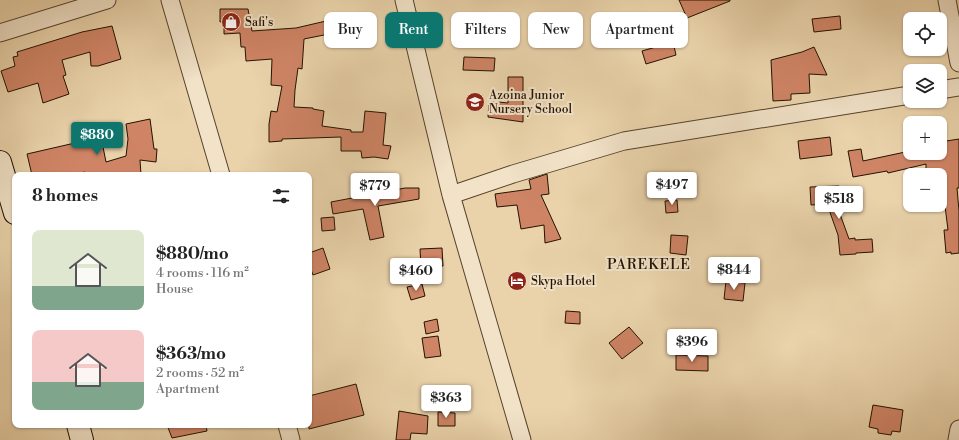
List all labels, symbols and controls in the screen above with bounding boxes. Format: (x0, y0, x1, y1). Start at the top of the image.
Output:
shop icon: Safi's (220, 11, 242, 33)
chip: Buy (324, 12, 377, 48)
chip: Rent (385, 12, 443, 48)
chip: Filters (451, 12, 520, 48)
chip: New (528, 12, 583, 48)
chip: Apartment (591, 12, 688, 48)
map controls (903, 12, 947, 212)
button: locate (903, 12, 947, 56)
place label: Safi's (245, 15, 273, 30)
button: layers (903, 64, 947, 108)
place label: Azoina Junior Nursery School (488, 88, 573, 117)
school or university icon: Azoina Junior Nursery School (464, 91, 486, 113)
button: + (903, 116, 947, 160)
pin: $880 (73, 122, 121, 156)
text: $880 (80, 127, 114, 143)
button: − (903, 168, 947, 212)
pin: $497 (648, 172, 696, 206)
pin: $779 (351, 173, 399, 207)
text: $497 (656, 177, 688, 193)
text: $779 (360, 178, 390, 194)
text: 8 homes (32, 185, 98, 207)
icon: filters (270, 185, 292, 207)
pin: $518 (815, 186, 863, 220)
text: $518 (824, 191, 854, 207)
text: $880/mo (156, 243, 229, 265)
icon: home (64, 246, 112, 294)
district label: PAREKELE (607, 256, 691, 274)
pin: $844 (710, 257, 758, 291)
pin: $460 (392, 258, 440, 292)
text: $844 (717, 262, 751, 278)
text: $460 (399, 263, 433, 279)
text: 4 rooms · 116 m² (156, 265, 249, 281)
hotel icon: Skypa Hotel (506, 270, 528, 292)
place label: Skypa Hotel (531, 274, 596, 289)
text: House (156, 281, 193, 297)
pin: $396 (668, 329, 716, 363)
text: $396 (676, 334, 708, 350)
text: $363/mo (156, 343, 226, 365)
icon: home (64, 346, 112, 394)
text: 2 rooms · 52 m² (156, 365, 244, 381)
text: Apartment (156, 381, 220, 397)
pin: $363 (422, 385, 470, 419)
text: $363 (430, 390, 462, 406)

